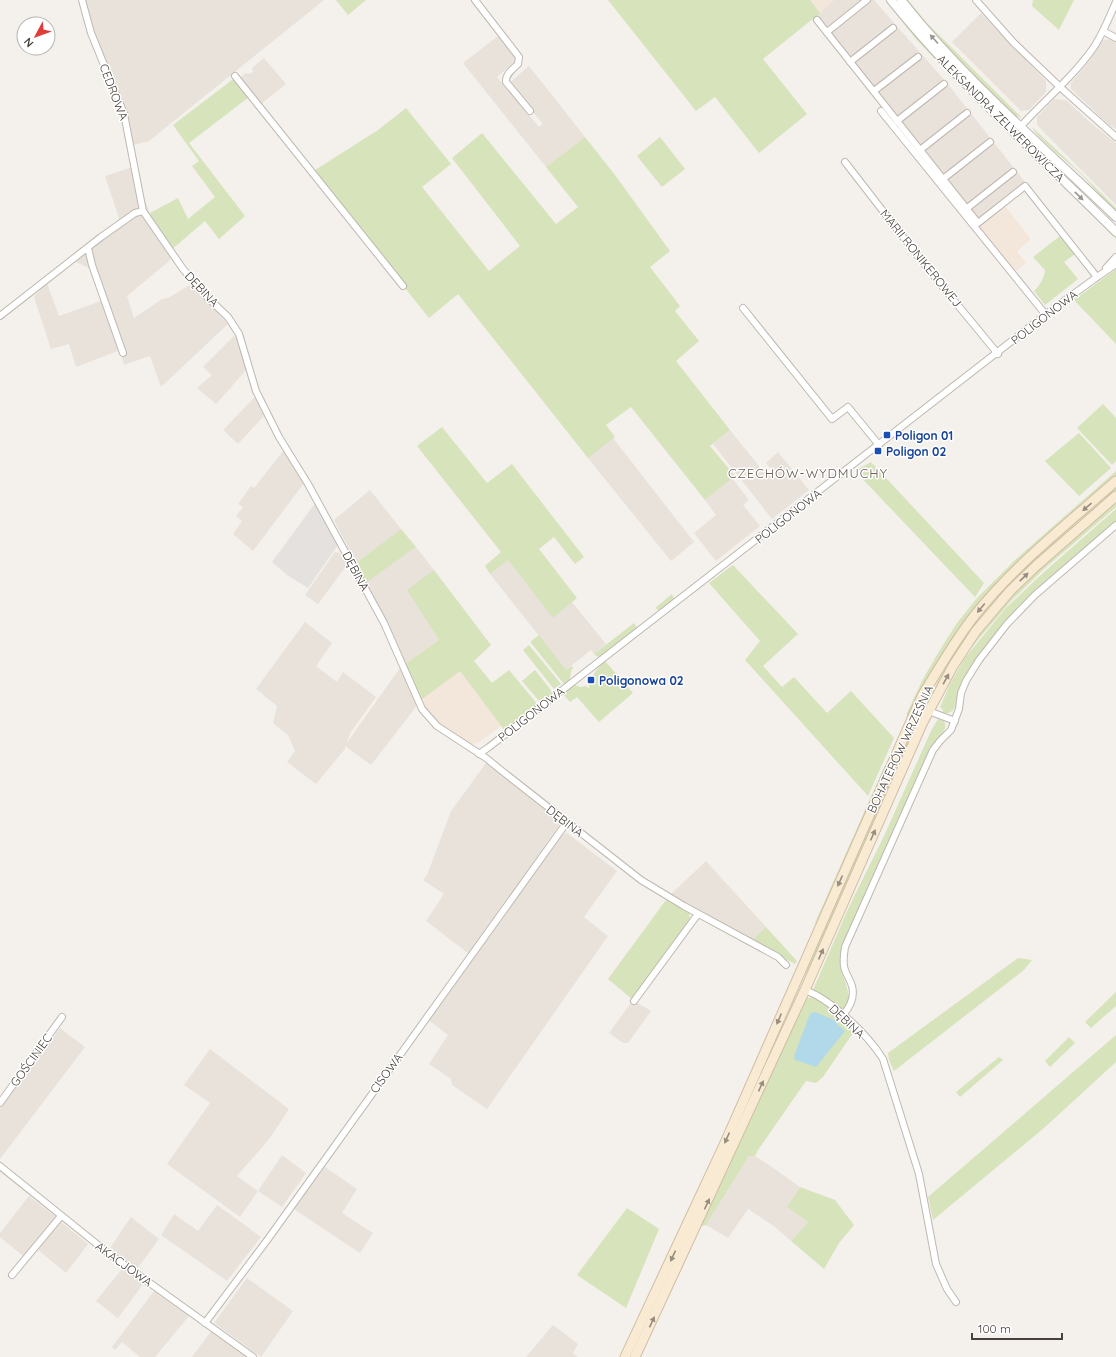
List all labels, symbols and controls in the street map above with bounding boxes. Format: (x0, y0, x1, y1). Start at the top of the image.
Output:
north arrow (16, 16, 56, 56)
one-way arrow (929, 34, 939, 44)
text: N (21, 35, 36, 50)
street label: ALEKSANDRA ZELWEROWICZA (934, 51, 1068, 185)
street label: CEDROWA (96, 62, 132, 123)
one-way arrow (1075, 191, 1084, 200)
street label: MARII RONIKEROWEJ (877, 206, 965, 310)
street label: DĘBINA (182, 268, 222, 310)
street label: POLIGONOWA (1008, 286, 1080, 348)
place label: Poligon 01 (895, 428, 953, 443)
marker: Poligon 01 (882, 430, 892, 440)
place label: Poligon 02 (886, 444, 946, 459)
marker: Poligon 02 (873, 446, 883, 456)
district label: CZECHÓW-WYDMUCHY (728, 465, 888, 481)
street label: POLIGONOWA (752, 485, 824, 547)
one-way arrow (1082, 502, 1091, 511)
street label: DĘBINA (339, 549, 373, 594)
one-way arrow (1019, 572, 1029, 582)
one-way arrow (977, 603, 986, 614)
place label: Poligonowa 02 (599, 673, 684, 688)
one-way arrow (942, 674, 949, 685)
marker: Poligonowa 02 (586, 675, 596, 685)
street label: BOHATERÓW WRZEŚNIA (864, 682, 936, 815)
street label: POLIGONOWA (495, 683, 567, 745)
street label: DĘBINA (543, 802, 587, 840)
one-way arrow (870, 830, 876, 841)
one-way arrow (837, 876, 843, 887)
one-way arrow (818, 949, 824, 960)
street label: DĘBINA (826, 1001, 868, 1041)
one-way arrow (776, 1014, 782, 1026)
street label: GOŚCINIEC (7, 1031, 55, 1089)
street label: CISOWA (366, 1050, 406, 1096)
one-way arrow (758, 1080, 764, 1091)
one-way arrow (724, 1133, 730, 1144)
one-way arrow (704, 1198, 710, 1209)
street label: AKACJOWA (93, 1238, 155, 1290)
one-way arrow (670, 1251, 676, 1262)
scale bar (972, 1315, 1062, 1341)
one-way arrow (649, 1316, 655, 1327)
text: 100 m (978, 1321, 1011, 1336)

